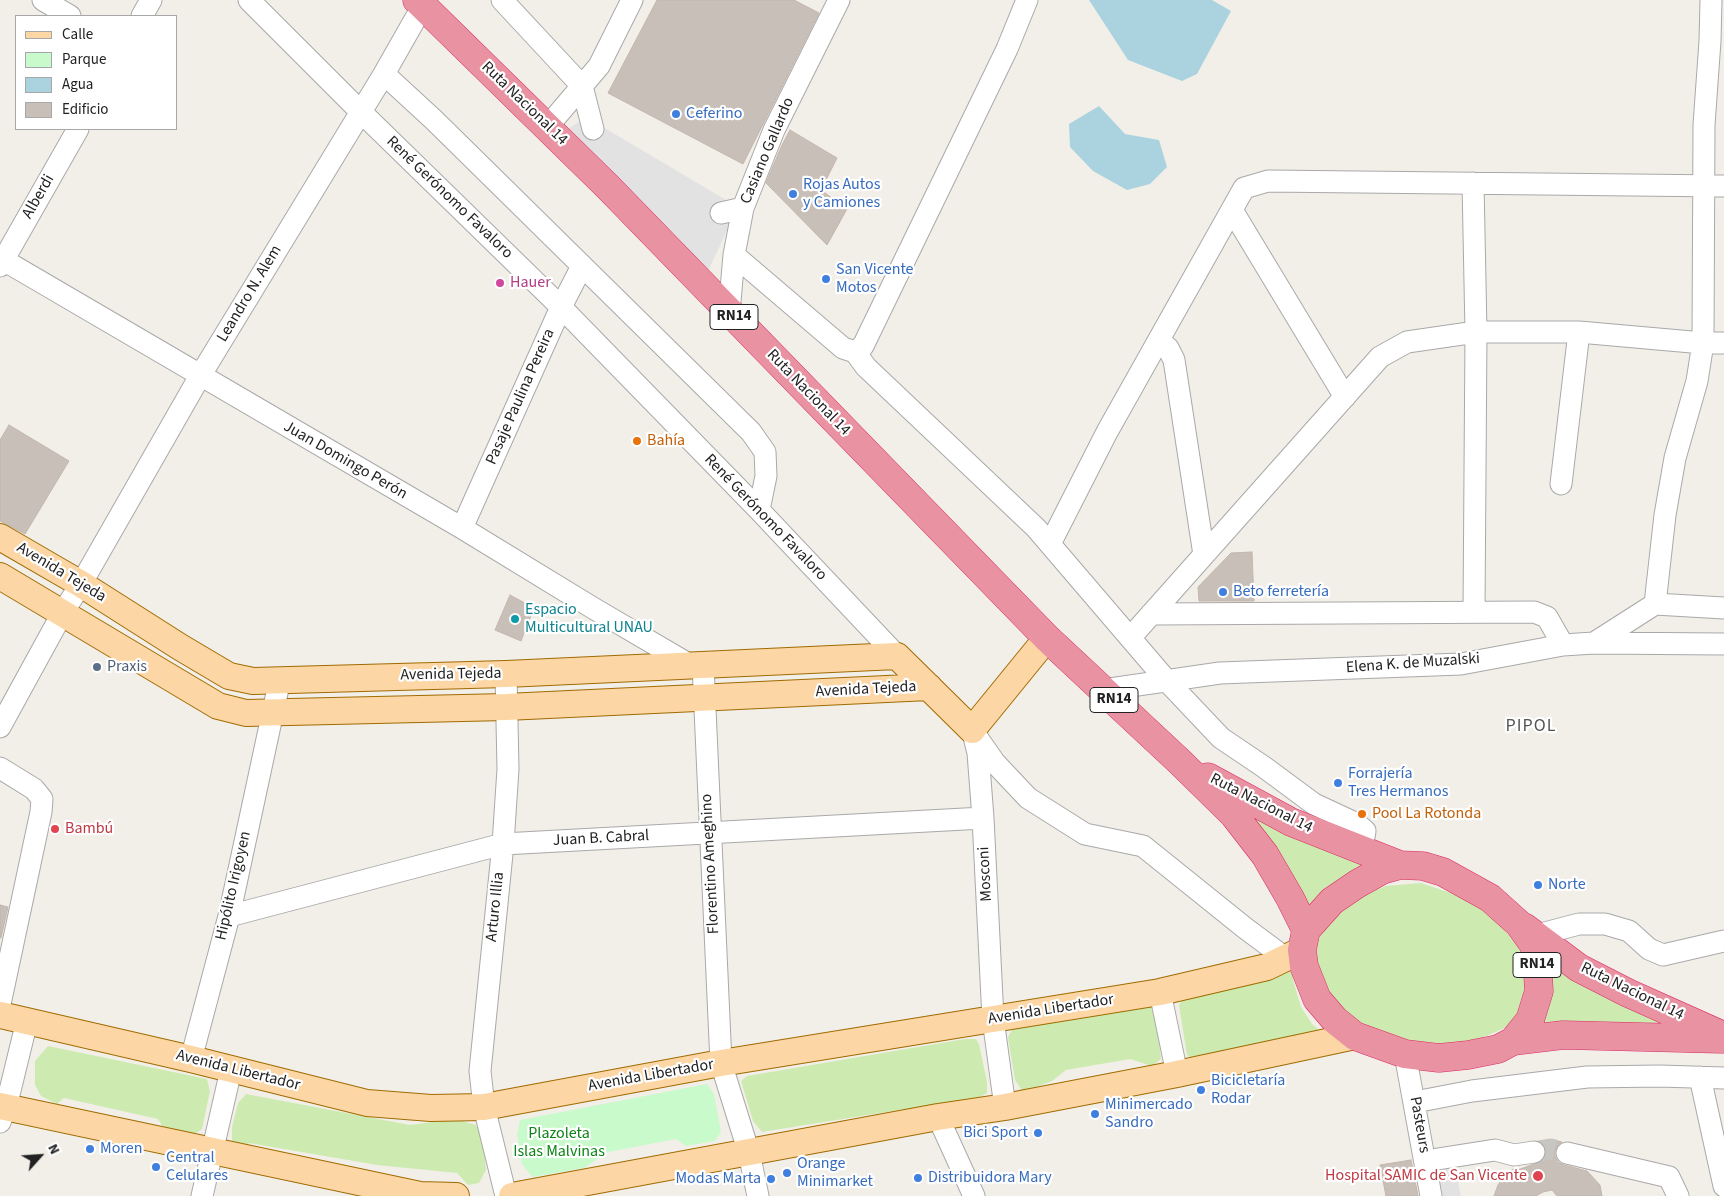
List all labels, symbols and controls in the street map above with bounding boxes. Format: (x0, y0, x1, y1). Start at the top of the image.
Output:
legend (15, 15, 178, 130)
text: Calle (62, 24, 93, 45)
text: Parque (62, 49, 106, 70)
street label: Ruta Nacional 14 (477, 58, 571, 150)
text: Agua (62, 74, 93, 95)
street label: Casiano Gallardo (737, 95, 799, 207)
text: Edificio (62, 99, 109, 120)
place label: Ceferino (686, 104, 742, 124)
marker: Ceferino (670, 108, 682, 120)
street label: René Gerónomo Favaloro (382, 133, 516, 263)
street label: Alberdi (19, 172, 59, 222)
place label: Rojas Autos y Camiones (803, 175, 880, 213)
marker: Rojas Autos y Camiones (787, 188, 799, 200)
street label: Leandro N. Alem (214, 242, 286, 346)
place label: San Vicente Motos (836, 260, 914, 298)
place label: Hauer (510, 273, 551, 293)
marker: San Vicente Motos (820, 273, 832, 285)
marker: Hauer (494, 277, 506, 289)
road number: RN14 (710, 304, 758, 330)
street label: Pasaje Paulina Pereira (482, 326, 560, 468)
street label: Ruta Nacional 14 (762, 346, 854, 440)
street label: Juan Domingo Perón (280, 418, 410, 504)
place label: Bahía (647, 431, 685, 451)
marker: Bahía (631, 435, 643, 447)
street label: René Gerónomo Favaloro (700, 451, 830, 585)
street label: Avenida Tejeda (13, 539, 109, 607)
place label: Beto ferretería (1233, 582, 1329, 602)
marker: Beto ferretería (1217, 586, 1229, 598)
place label: Espacio Multicultural UNAU (525, 600, 653, 638)
marker: Espacio Multicultural UNAU (509, 613, 521, 625)
street label: Elena K. de Muzalski (1345, 650, 1481, 678)
place label: Praxis (107, 657, 147, 677)
marker: Praxis (91, 661, 103, 673)
street label: Avenida Tejeda (400, 665, 502, 685)
street label: Avenida Tejeda (815, 678, 917, 702)
road number: RN14 (1090, 688, 1138, 712)
district label: PIPOL (1505, 716, 1557, 738)
place label: Forrajería Tres Hermanos (1348, 764, 1448, 802)
street label: Ruta Nacional 14 (1207, 770, 1315, 838)
marker: Forrajería Tres Hermanos (1332, 777, 1344, 789)
street label: Florentino Ameghino (698, 793, 724, 935)
place label: Pool La Rotonda (1372, 804, 1481, 824)
marker: Pool La Rotonda (1356, 808, 1368, 820)
place label: Bambú (65, 819, 113, 839)
marker: Bambú (49, 823, 61, 835)
street label: Juan B. Cabral (552, 827, 650, 851)
street label: Hipólito Irigoyen (212, 830, 256, 942)
street label: Mosconi (975, 846, 997, 902)
street label: Arturo Illia (483, 871, 509, 943)
place label: Norte (1548, 875, 1586, 895)
marker: Norte (1532, 879, 1544, 891)
road number: RN14 (1513, 952, 1561, 978)
street label: Ruta Nacional 14 (1577, 959, 1687, 1025)
street label: Avenida Libertador (987, 991, 1115, 1029)
street label: Avenida Libertador (174, 1046, 302, 1096)
street label: Avenida Libertador (587, 1056, 715, 1096)
place label: Bicicletaría Rodar (1211, 1071, 1285, 1109)
marker: Bicicletaría Rodar (1195, 1084, 1207, 1096)
place label: Minimercado Sandro (1105, 1095, 1193, 1133)
street label: Pasteurs (1405, 1095, 1433, 1155)
marker: Minimercado Sandro (1089, 1108, 1101, 1120)
place label: Bici Sport (963, 1123, 1028, 1143)
park label: Plazoleta Islas Malvinas (513, 1124, 605, 1162)
marker: Bici Sport (1032, 1127, 1044, 1139)
north arrow (15, 1131, 65, 1181)
place label: Moren (100, 1139, 142, 1159)
text: N (42, 1141, 65, 1158)
marker: Moren (84, 1143, 96, 1155)
place label: Central Celulares (166, 1148, 228, 1186)
place label: Orange Minimarket (797, 1154, 873, 1192)
marker: Central Celulares (150, 1161, 162, 1173)
place label: Hospital SAMIC de San Vicente (1325, 1166, 1527, 1186)
marker: Orange Minimarket (781, 1167, 793, 1179)
place label: Distribuidora Mary (928, 1168, 1052, 1188)
place label: Modas Marta (675, 1169, 761, 1189)
marker: Hospital SAMIC de San Vicente (1531, 1169, 1545, 1183)
marker: Distribuidora Mary (912, 1172, 924, 1184)
marker: Modas Marta (765, 1173, 777, 1185)

